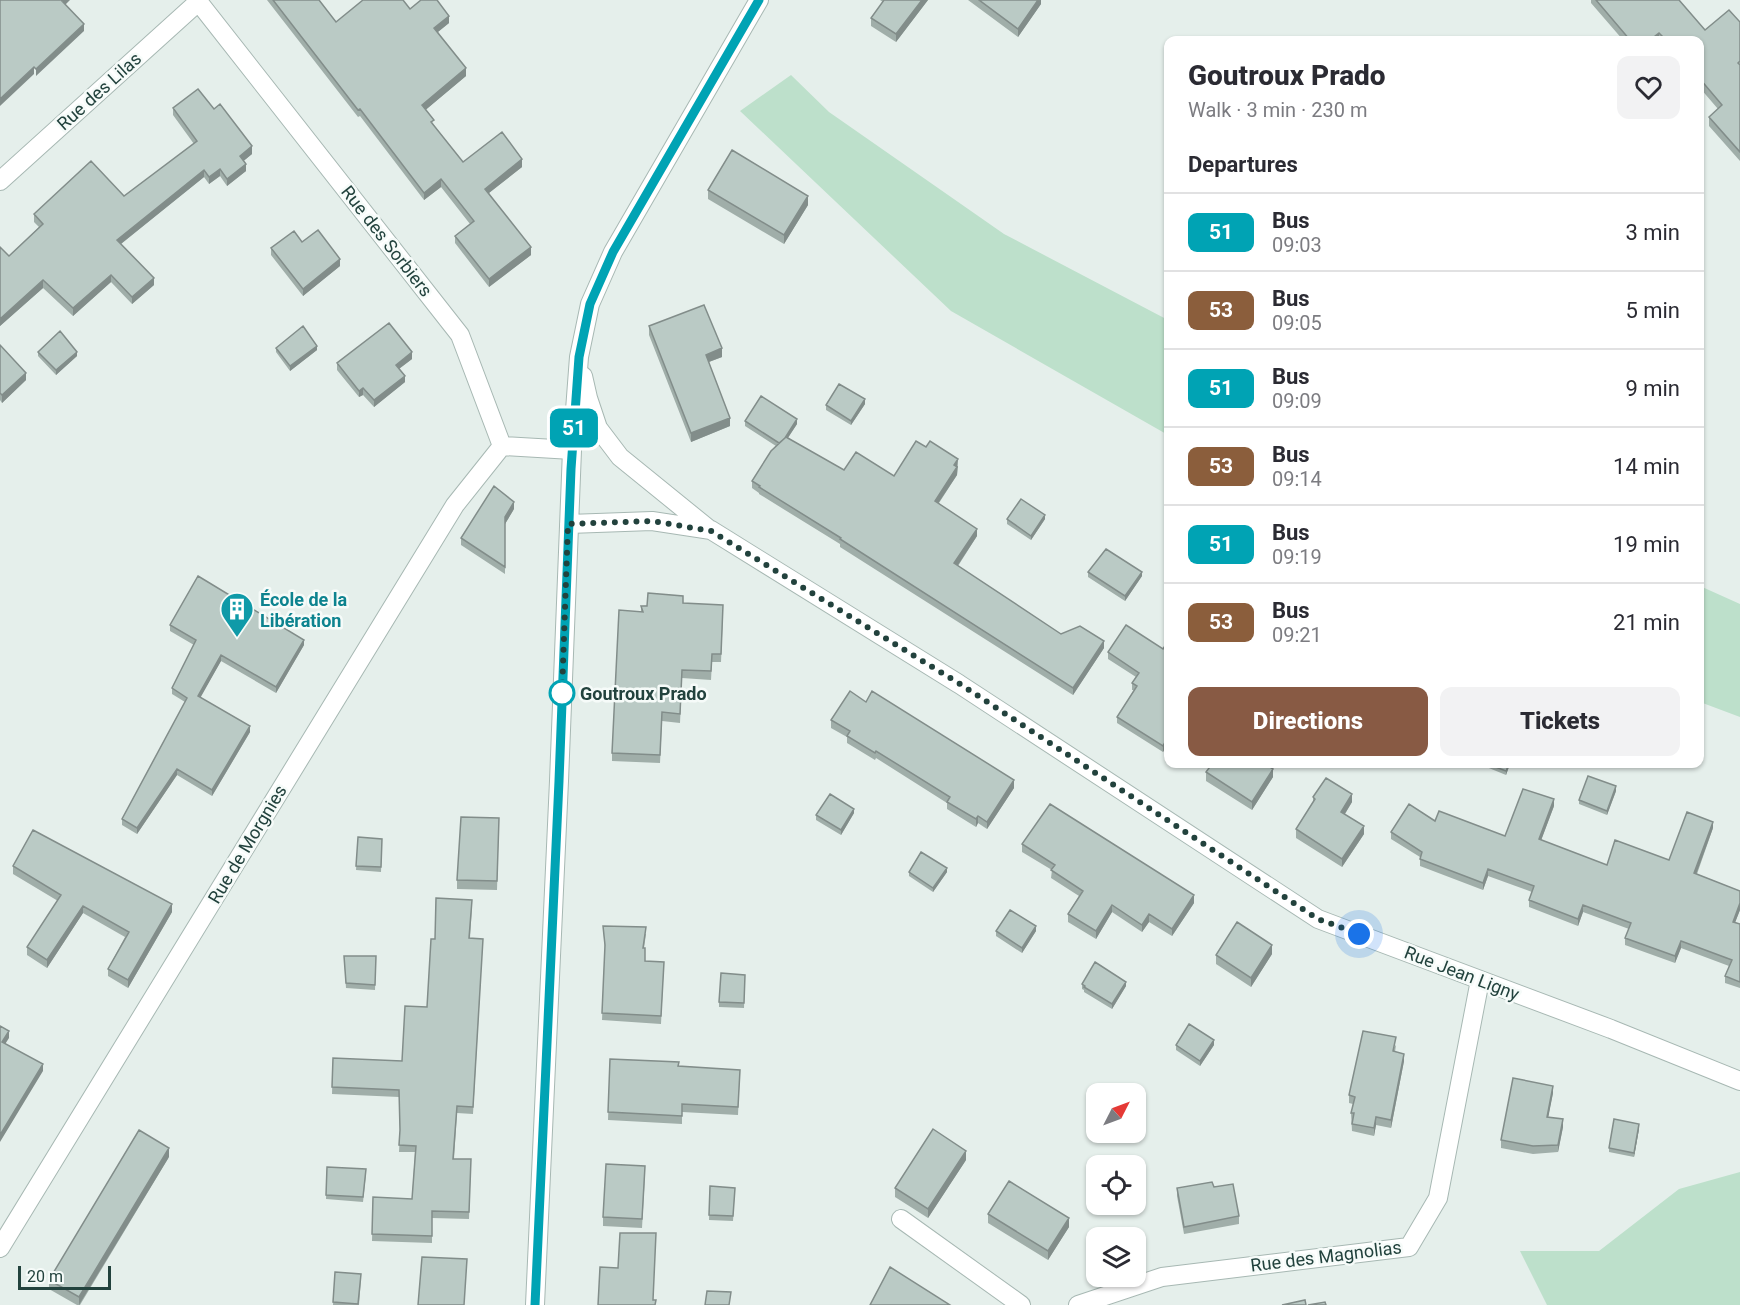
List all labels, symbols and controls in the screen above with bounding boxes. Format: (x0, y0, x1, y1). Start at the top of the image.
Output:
street label: Rue des Lilas (53, 48, 145, 134)
button: heart (1617, 56, 1680, 119)
text: Goutroux Prado (1188, 59, 1386, 92)
text: Walk · 3 min · 230 m (1188, 98, 1367, 122)
text: Departures (1188, 152, 1298, 177)
street label: Rue des Sorbiers (337, 181, 437, 301)
text: Bus (1272, 208, 1310, 233)
text: 51 (1209, 220, 1233, 244)
text: 3 min (1625, 220, 1680, 245)
text: 09:03 (1272, 233, 1322, 257)
text: Bus (1272, 286, 1310, 311)
text: 53 (1209, 298, 1233, 322)
text: 5 min (1625, 298, 1680, 323)
text: 09:05 (1272, 311, 1322, 335)
text: Bus (1272, 364, 1310, 389)
text: 51 (1209, 376, 1233, 400)
text: 9 min (1625, 376, 1680, 401)
text: 09:09 (1272, 389, 1322, 413)
line badge: 51 (547, 408, 601, 448)
text: 51 (562, 416, 586, 440)
text: Bus (1272, 442, 1310, 467)
text: 53 (1209, 454, 1233, 478)
text: 14 min (1613, 454, 1680, 479)
text: 09:14 (1272, 467, 1322, 491)
text: Bus (1272, 520, 1310, 545)
text: 51 (1209, 532, 1233, 556)
text: 19 min (1613, 532, 1680, 557)
text: 09:19 (1272, 545, 1322, 569)
place label: École de la Libération (260, 589, 348, 631)
building icon: École de la Libération (219, 591, 255, 638)
text: Bus (1272, 598, 1310, 623)
text: 53 (1209, 610, 1233, 634)
text: 21 min (1613, 610, 1680, 635)
text: 09:21 (1272, 623, 1322, 647)
marker: Goutroux Prado (549, 680, 575, 706)
place label: Goutroux Prado (580, 683, 707, 704)
button: Directions (1188, 687, 1428, 756)
button: Tickets (1440, 687, 1680, 756)
street label: Rue de Morgnies (203, 781, 291, 907)
your location (1344, 919, 1374, 949)
street label: Rue Jean Ligny (1402, 941, 1523, 1005)
north arrow (1086, 1083, 1146, 1143)
map controls (1086, 1083, 1146, 1287)
button: locate (1086, 1155, 1146, 1215)
button: layers (1086, 1227, 1146, 1287)
street label: Rue des Magnolias (1249, 1236, 1403, 1276)
scale bar (18, 1263, 111, 1290)
text: 20 m (27, 1267, 63, 1286)

